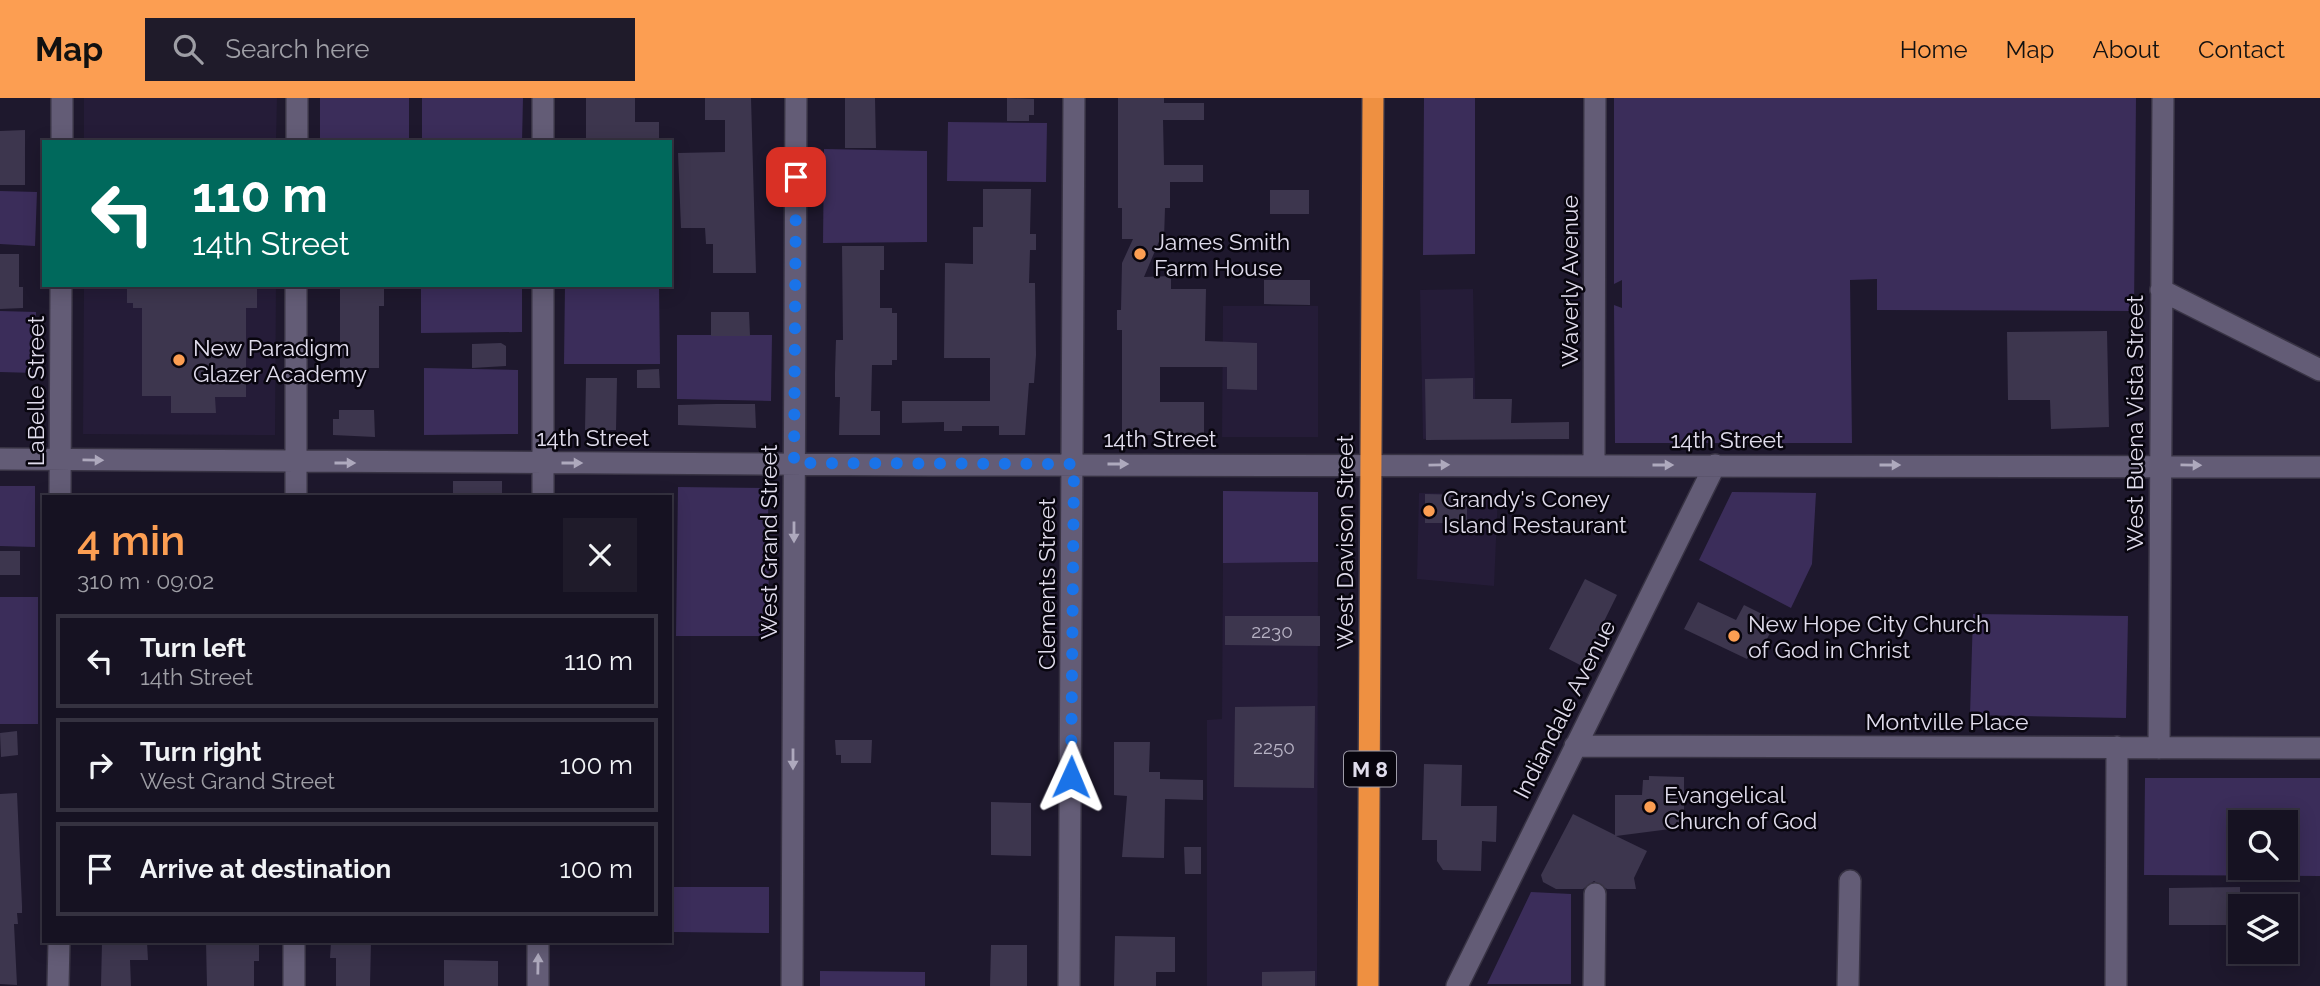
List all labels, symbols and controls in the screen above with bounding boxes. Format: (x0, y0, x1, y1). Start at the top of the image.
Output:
search box (145, 18, 635, 81)
text: Map (35, 30, 103, 69)
icon: search (169, 30, 207, 68)
text: Search here (225, 34, 370, 64)
text: Home (1900, 35, 1968, 64)
text: Map (2006, 35, 2054, 64)
text: About (2092, 35, 2160, 64)
text: Contact (2198, 35, 2285, 64)
pin (766, 147, 826, 207)
icon: arrive (777, 158, 815, 196)
text: 110 m (192, 166, 328, 223)
icon: left (77, 168, 168, 259)
street label: Waverly Avenue (1556, 195, 1583, 367)
text: 14th Street (192, 225, 349, 262)
place label: James Smith Farm House (1154, 228, 1290, 281)
marker: James Smith Farm House (1132, 246, 1148, 262)
street label: West Buena Vista Street (2121, 295, 2148, 551)
street label: LaBelle Street (22, 316, 49, 466)
place label: New Paradigm Glazer Academy (193, 334, 367, 387)
marker: New Paradigm Glazer Academy (171, 352, 187, 368)
street label: 14th Street (536, 424, 650, 451)
street label: 14th Street (1103, 425, 1217, 452)
street label: 14th Street (1670, 426, 1784, 453)
street label: West Davison Street (1331, 435, 1358, 649)
street label: West Grand Street (755, 444, 782, 640)
one-way arrow (82, 454, 104, 466)
one-way arrow (334, 457, 356, 469)
one-way arrow (561, 457, 583, 469)
one-way arrow (1107, 458, 1129, 470)
one-way arrow (1428, 459, 1450, 471)
one-way arrow (1652, 459, 1674, 471)
one-way arrow (1879, 459, 1901, 471)
one-way arrow (2180, 459, 2202, 471)
place label: Grandy's Coney Island Restaurant (1443, 485, 1627, 538)
street label: Clements Street (1033, 498, 1060, 670)
marker: Grandy's Coney Island Restaurant (1421, 503, 1437, 519)
text: 4 min (77, 516, 185, 565)
button: close (563, 518, 637, 592)
one-way arrow (788, 521, 800, 543)
text: 310 m · 09:02 (77, 567, 214, 594)
place label: New Hope City Church of God in Christ (1748, 610, 1990, 663)
street label: Indiandale Avenue (1507, 615, 1621, 803)
house number: 2230 (1251, 620, 1293, 642)
marker: New Hope City Church of God in Christ (1726, 628, 1742, 644)
text: Turn left (140, 633, 246, 663)
icon: left (81, 642, 119, 680)
text: 110 m (564, 646, 633, 676)
text: 14th Street (140, 663, 253, 690)
street label: Montville Place (1866, 708, 2028, 735)
house number: 2250 (1253, 736, 1295, 758)
text: Turn right (140, 737, 261, 767)
position arrow (1034, 740, 1108, 814)
icon: right (81, 746, 119, 784)
one-way arrow (787, 748, 799, 770)
text: 100 m (560, 750, 633, 780)
road number: M 8 (1344, 752, 1396, 786)
text: West Grand Street (140, 767, 335, 794)
place label: Evangelical Church of God (1664, 781, 1817, 834)
marker: Evangelical Church of God (1642, 799, 1658, 815)
map controls (2228, 810, 2298, 964)
button: search (2228, 810, 2298, 880)
icon: arrive (81, 850, 119, 888)
text: Arrive at destination (140, 854, 391, 884)
text: 100 m (560, 854, 633, 884)
button: layers (2228, 894, 2298, 964)
one-way arrow (532, 953, 544, 975)

